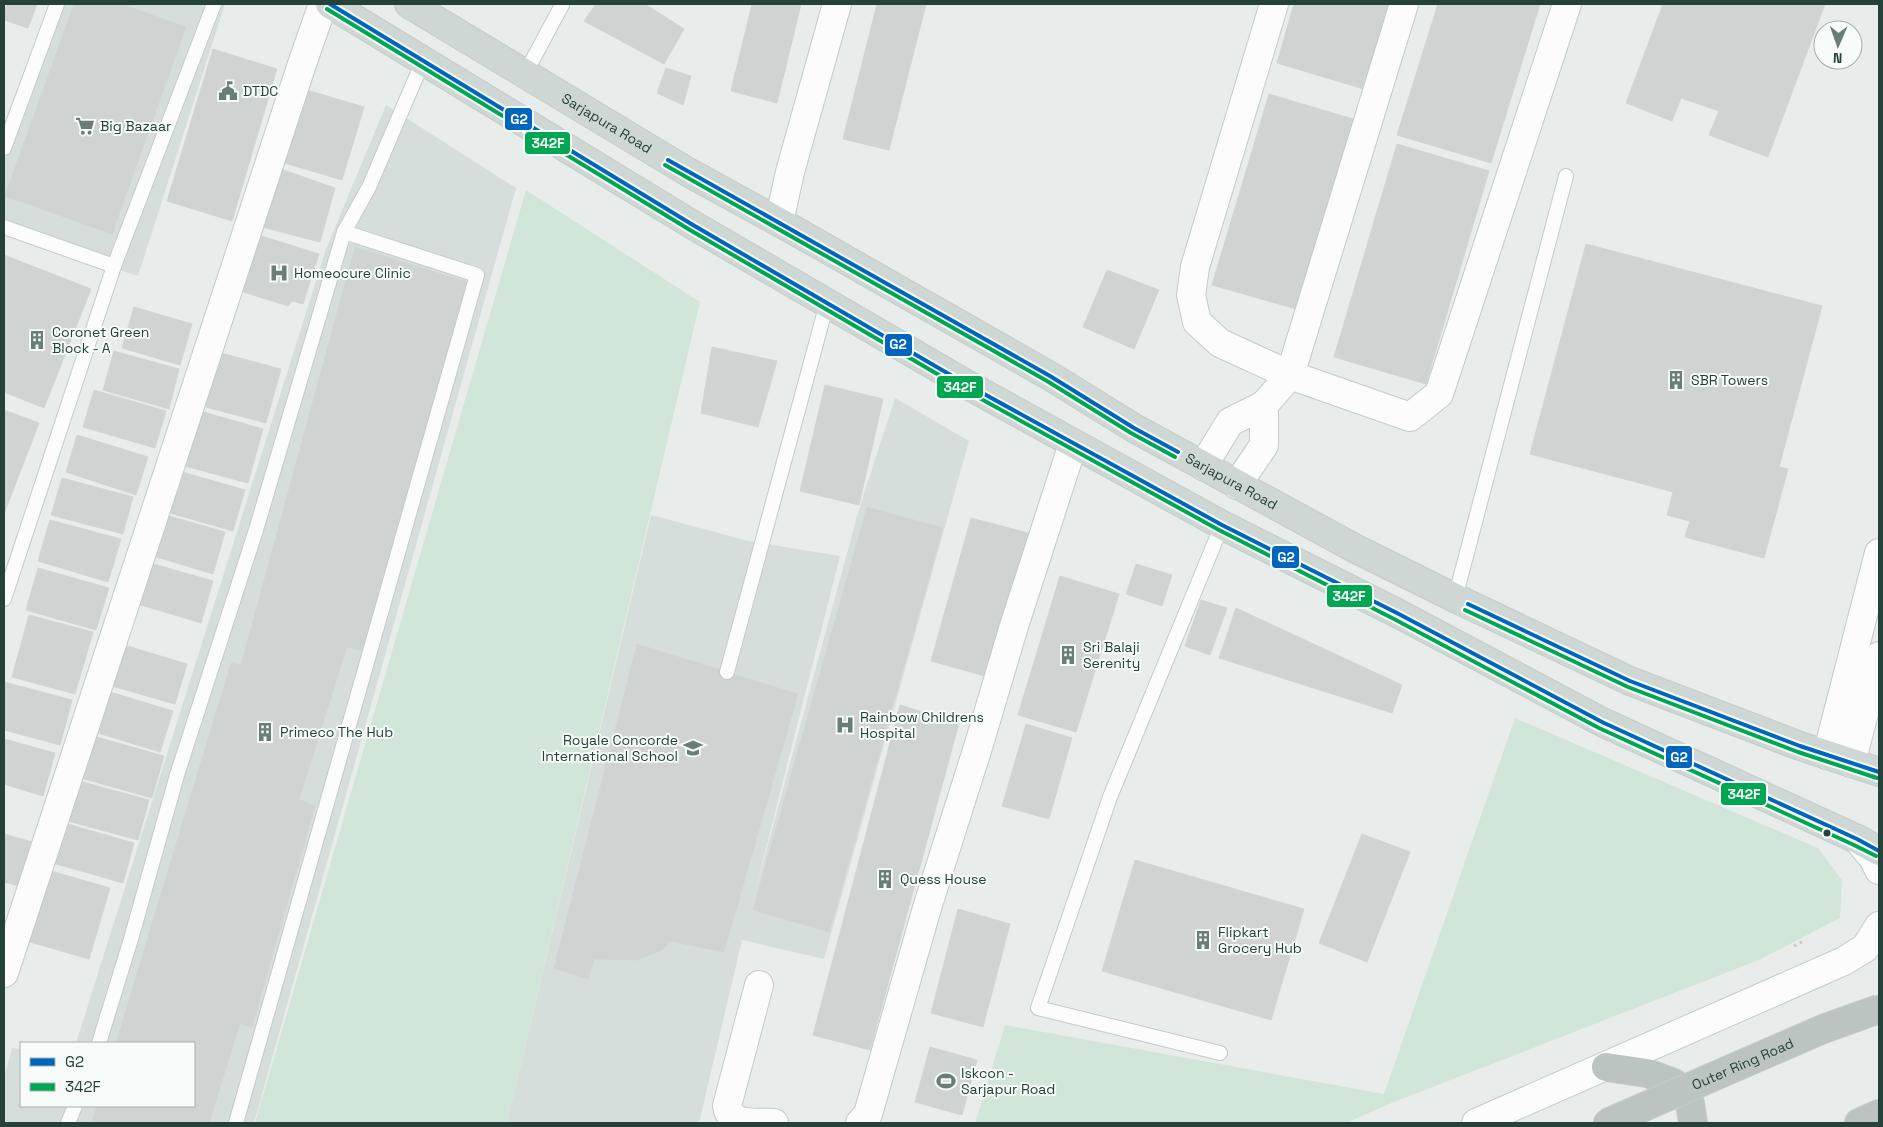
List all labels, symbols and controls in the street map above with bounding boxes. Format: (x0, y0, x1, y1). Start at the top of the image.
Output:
north arrow (1813, 20, 1863, 70)
text: N (1833, 49, 1843, 67)
public building icon: DTDC (217, 80, 239, 102)
place label: DTDC (243, 82, 278, 100)
street label: Sarjapura Road (558, 89, 655, 157)
line badge: G2 (504, 107, 533, 131)
text: G2 (510, 110, 528, 128)
supermarket icon: Big Bazaar (74, 115, 96, 137)
place label: Big Bazaar (100, 117, 171, 135)
line badge: 342F (524, 131, 571, 155)
text: 342F (531, 134, 565, 152)
hospital icon: Homeocure Clinic (268, 262, 290, 284)
place label: Homeocure Clinic (294, 264, 411, 282)
place label: Coronet Green Block - A (52, 323, 149, 357)
building icon: Coronet Green Block - A (26, 329, 48, 351)
line badge: G2 (884, 333, 913, 357)
text: G2 (889, 335, 907, 353)
building icon: SBR Towers (1665, 369, 1687, 391)
place label: SBR Towers (1691, 371, 1768, 389)
line badge: 342F (936, 375, 984, 399)
text: 342F (943, 378, 977, 396)
street label: Sarjapura Road (1182, 449, 1281, 513)
line badge: G2 (1271, 545, 1300, 569)
text: G2 (1277, 548, 1295, 566)
line badge: 342F (1326, 584, 1373, 608)
text: 342F (1332, 587, 1366, 605)
place label: Sri Balaji Serenity (1083, 638, 1140, 672)
building icon: Sri Balaji Serenity (1057, 644, 1079, 666)
place label: Rainbow Childrens Hospital (860, 708, 984, 742)
hospital icon: Rainbow Childrens Hospital (834, 714, 856, 736)
building icon: Primeco The Hub (254, 721, 276, 743)
place label: Primeco The Hub (280, 723, 393, 741)
place label: Royale Concorde International School (542, 731, 678, 765)
school or university icon: Royale Concorde International School (682, 737, 704, 759)
line badge: G2 (1665, 745, 1693, 769)
text: G2 (1670, 748, 1688, 766)
line badge: 342F (1720, 782, 1767, 806)
text: 342F (1727, 785, 1761, 803)
unlabelled marker (1822, 828, 1832, 838)
building icon: Quess House (874, 868, 896, 890)
place label: Quess House (900, 870, 987, 888)
place label: Flipkart Grocery Hub (1218, 923, 1302, 957)
building icon: Flipkart Grocery Hub (1192, 929, 1214, 951)
street label: Outer Ring Road (1689, 1034, 1796, 1094)
legend (20, 1042, 195, 1107)
text: G2 (65, 1052, 84, 1071)
place label: Iskcon - Sarjapur Road (961, 1064, 1055, 1098)
sports icon: Iskcon - Sarjapur Road (935, 1070, 957, 1092)
text: 342F (65, 1077, 101, 1096)

